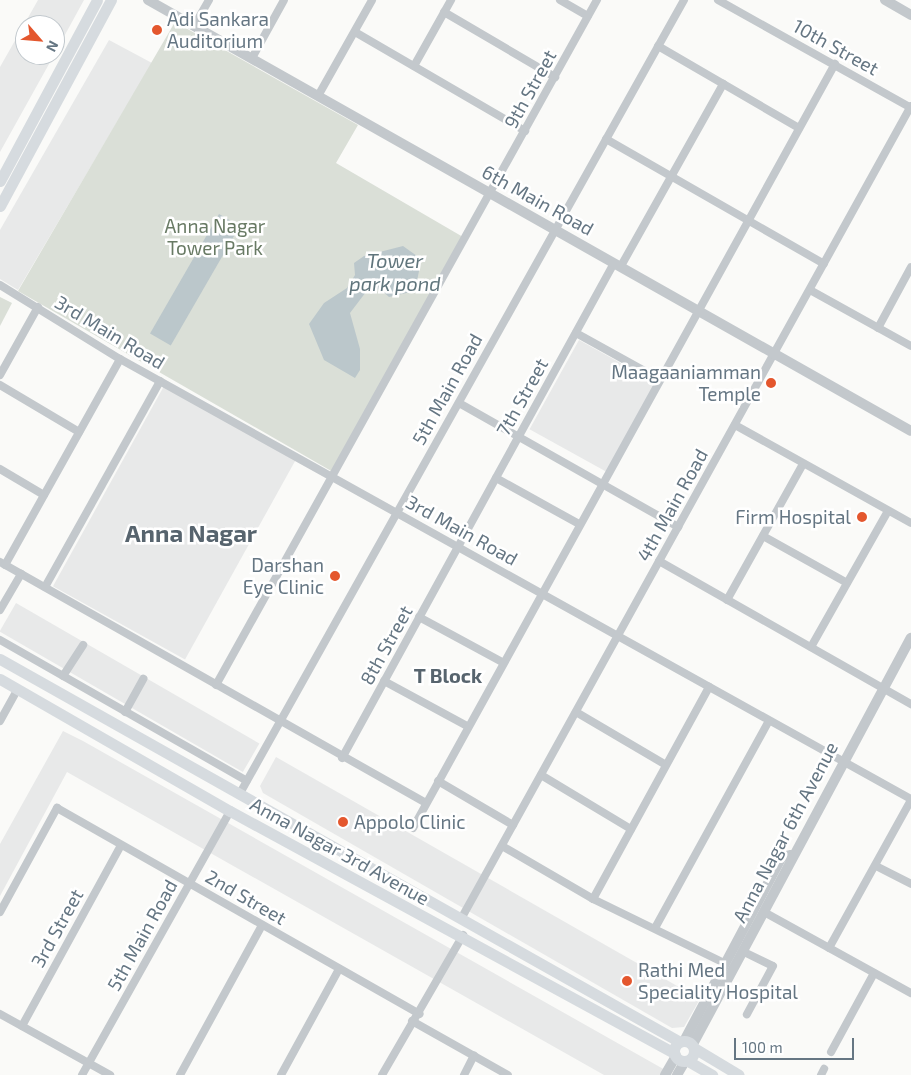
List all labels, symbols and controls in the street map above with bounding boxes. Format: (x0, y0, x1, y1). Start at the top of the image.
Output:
place label: Adi Sankara Auditorium (167, 8, 269, 52)
street label: 10th Street (789, 14, 883, 80)
north arrow (15, 15, 65, 65)
marker: Adi Sankara Auditorium (151, 24, 163, 36)
text: N (43, 38, 63, 55)
street label: 9th Street (499, 46, 561, 132)
street label: 6th Main Road (478, 160, 598, 240)
park label: Anna Nagar Tower Park (165, 215, 265, 259)
water label: Tower park pond (349, 248, 441, 295)
street label: 3rd Main Road (51, 290, 169, 374)
street label: 5th Main Road (407, 329, 487, 449)
street label: 7th Street (491, 354, 553, 440)
place label: Maagaaniamman Temple (611, 361, 761, 405)
marker: Maagaaniamman Temple (765, 377, 777, 389)
street label: 4th Main Road (632, 445, 712, 565)
street label: 3rd Main Road (402, 490, 522, 570)
place label: Firm Hospital (735, 506, 851, 528)
marker: Firm Hospital (855, 510, 869, 524)
district label: Anna Nagar (125, 519, 257, 547)
place label: Darshan Eye Clinic (243, 554, 324, 598)
marker: Darshan Eye Clinic (328, 569, 342, 583)
street label: 8th Street (355, 601, 417, 689)
district label: T Block (414, 663, 482, 687)
street label: Anna Nagar 6th Avenue (727, 737, 843, 927)
street label: Anna Nagar 3rd Avenue (246, 792, 434, 910)
place label: Appolo Clinic (354, 811, 466, 833)
marker: Appolo Clinic (336, 815, 350, 829)
street label: 2nd Street (201, 865, 291, 929)
street label: 5th Main Road (102, 875, 182, 995)
street label: 3rd Street (26, 885, 88, 971)
place label: Rathi Med Speciality Hospital (638, 959, 798, 1003)
marker: Rathi Med Speciality Hospital (620, 974, 634, 988)
scale bar (736, 1028, 856, 1060)
text: 100 m (742, 1038, 783, 1056)

